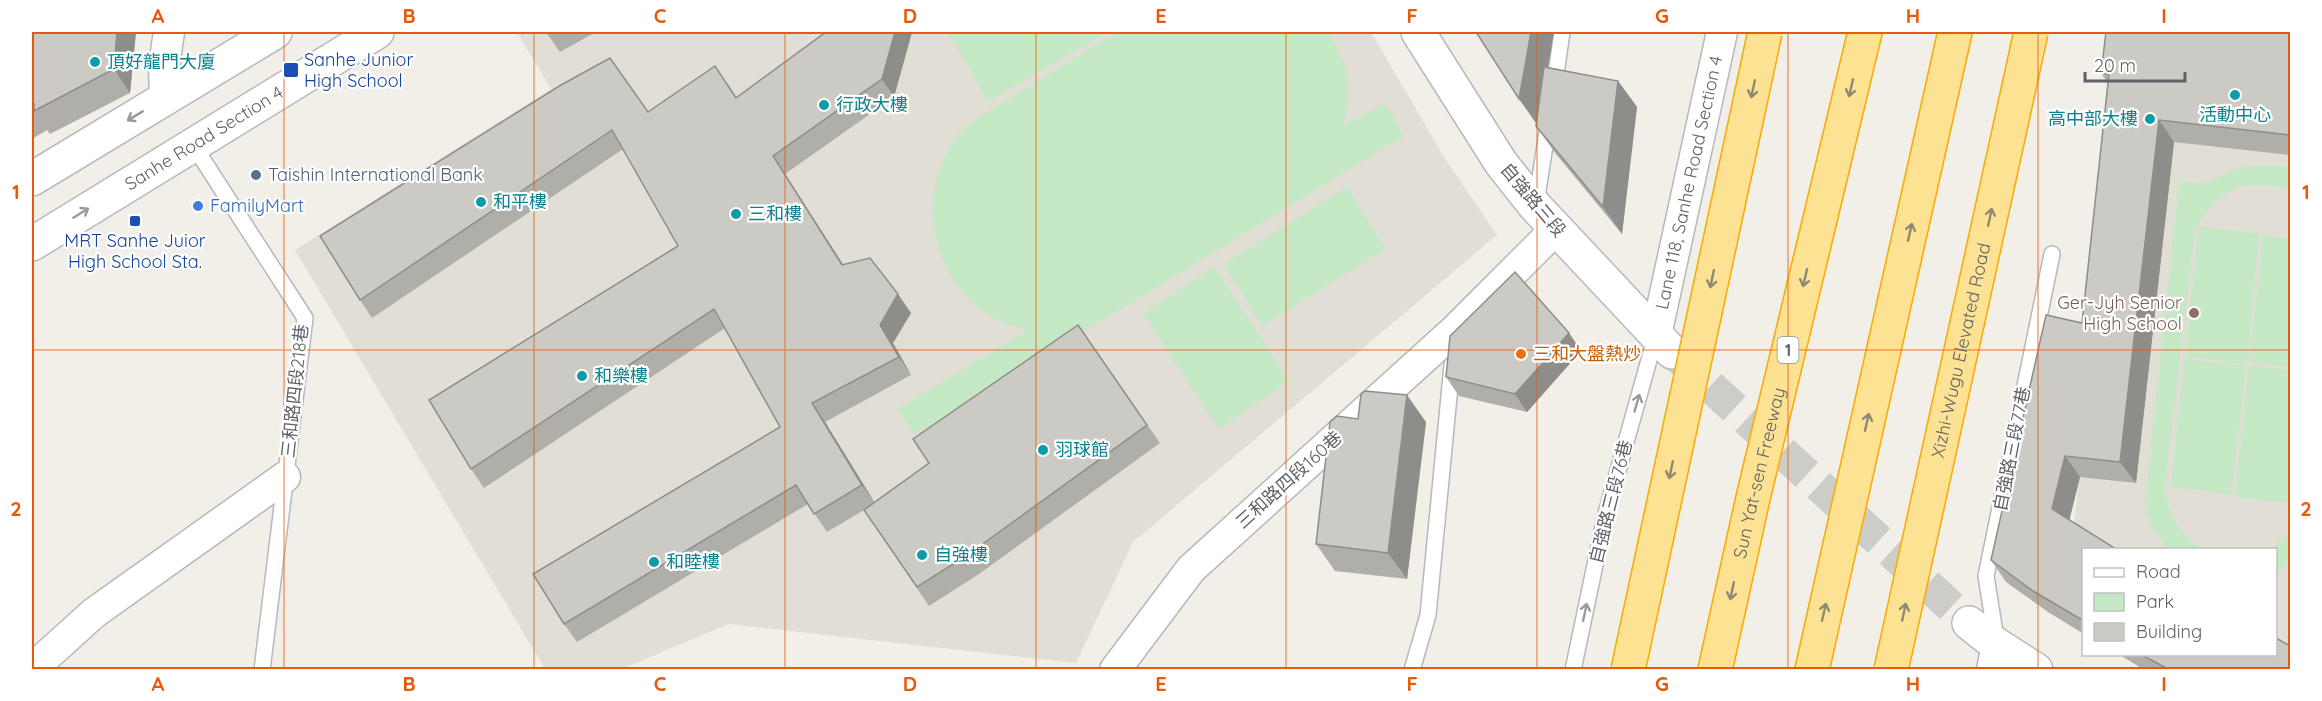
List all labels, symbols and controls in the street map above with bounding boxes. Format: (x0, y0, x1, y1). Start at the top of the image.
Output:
text: A (152, 3, 165, 28)
text: B (402, 3, 416, 28)
text: C (654, 3, 667, 28)
text: D (903, 3, 917, 28)
text: E (1155, 3, 1167, 28)
text: F (1406, 3, 1418, 28)
text: G (1655, 3, 1669, 28)
text: H (1906, 3, 1920, 28)
text: I (2161, 3, 2167, 28)
scale bar (2085, 45, 2186, 83)
place label: Sanhe Junior High School (304, 48, 413, 92)
place label: 頂好龍門大廈 (107, 50, 215, 73)
street label: Lane 118, Sanhe Road Section 4 (1650, 53, 1728, 312)
text: 20 m (2094, 54, 2136, 77)
marker: 頂好龍門大廈 (88, 55, 102, 69)
marker: Sanhe Junior High School (282, 61, 300, 79)
one-way arrow (1747, 78, 1758, 98)
one-way arrow (1844, 79, 1856, 98)
street label: Sanhe Road Section 4 (120, 80, 287, 195)
marker: 活動中心 (2228, 88, 2242, 102)
place label: 行政大樓 (836, 93, 908, 116)
marker: 行政大樓 (817, 98, 831, 112)
place label: 活動中心 (2199, 103, 2271, 126)
place label: 高中部大樓 (2048, 107, 2138, 130)
one-way arrow (127, 111, 144, 123)
marker: 高中部大樓 (2143, 112, 2157, 126)
street label: 自強路三段 (1496, 158, 1571, 242)
place label: Taishin International Bank (268, 163, 483, 186)
marker: Taishin International Bank (249, 168, 263, 182)
text: 1 (12, 179, 20, 204)
text: 1 (2302, 179, 2310, 204)
place label: 和平樓 (493, 190, 547, 213)
place label: FamilyMart (210, 194, 304, 217)
marker: 和平樓 (474, 195, 488, 209)
marker: FamilyMart (191, 199, 205, 213)
place label: 三和樓 (748, 202, 802, 225)
one-way arrow (72, 207, 89, 219)
marker: 三和樓 (729, 207, 743, 221)
one-way arrow (1985, 207, 1997, 226)
marker: MRT Sanhe Juior High School Sta. (128, 214, 142, 228)
one-way arrow (1905, 223, 1916, 242)
place label: MRT Sanhe Juior High School Sta. (64, 229, 206, 273)
street label: Xizhi-Wugu Elevated Road (1926, 241, 1995, 460)
one-way arrow (1799, 268, 1811, 287)
one-way arrow (1705, 270, 1717, 289)
place label: Ger-Jyh Senior High School (2057, 291, 2182, 335)
marker: Ger-Jyh Senior High School (2187, 306, 2201, 320)
street label: 三和路四段218巷 (276, 323, 313, 459)
road number: 1 (1778, 337, 1798, 363)
place label: 三和大盤熱炒 (1533, 342, 1641, 365)
marker: 三和大盤熱炒 (1514, 347, 1528, 361)
place label: 和樂樓 (594, 364, 648, 387)
marker: 和樂樓 (575, 369, 589, 383)
street label: Sun Yat-sen Freeway (1728, 385, 1790, 561)
street label: 自強路三段77巷 (1988, 385, 2035, 513)
one-way arrow (1632, 394, 1643, 413)
one-way arrow (1862, 413, 1873, 432)
street label: 三和路四段160巷 (1231, 426, 1347, 533)
place label: 羽球館 (1055, 438, 1109, 461)
street label: 自強路三段76巷 (1584, 438, 1637, 566)
marker: 羽球館 (1036, 443, 1050, 457)
one-way arrow (1664, 460, 1676, 479)
text: 2 (10, 496, 22, 521)
text: 2 (2300, 496, 2312, 521)
place label: 自強樓 (934, 543, 988, 566)
marker: 自強樓 (915, 548, 929, 562)
legend (2082, 548, 2277, 656)
place label: 和睦樓 (666, 550, 720, 573)
marker: 和睦樓 (647, 555, 661, 569)
text: Road (2136, 560, 2181, 583)
one-way arrow (1726, 581, 1738, 600)
text: Park (2136, 590, 2174, 613)
one-way arrow (1580, 603, 1591, 623)
one-way arrow (1819, 603, 1831, 622)
one-way arrow (1898, 603, 1910, 622)
text: Building (2136, 620, 2202, 643)
text: A (152, 671, 165, 696)
text: B (402, 671, 416, 696)
text: C (654, 671, 667, 696)
text: D (903, 671, 917, 696)
text: E (1155, 671, 1167, 696)
text: F (1406, 671, 1418, 696)
text: G (1655, 671, 1669, 696)
text: H (1906, 671, 1920, 696)
text: I (2161, 671, 2167, 696)

